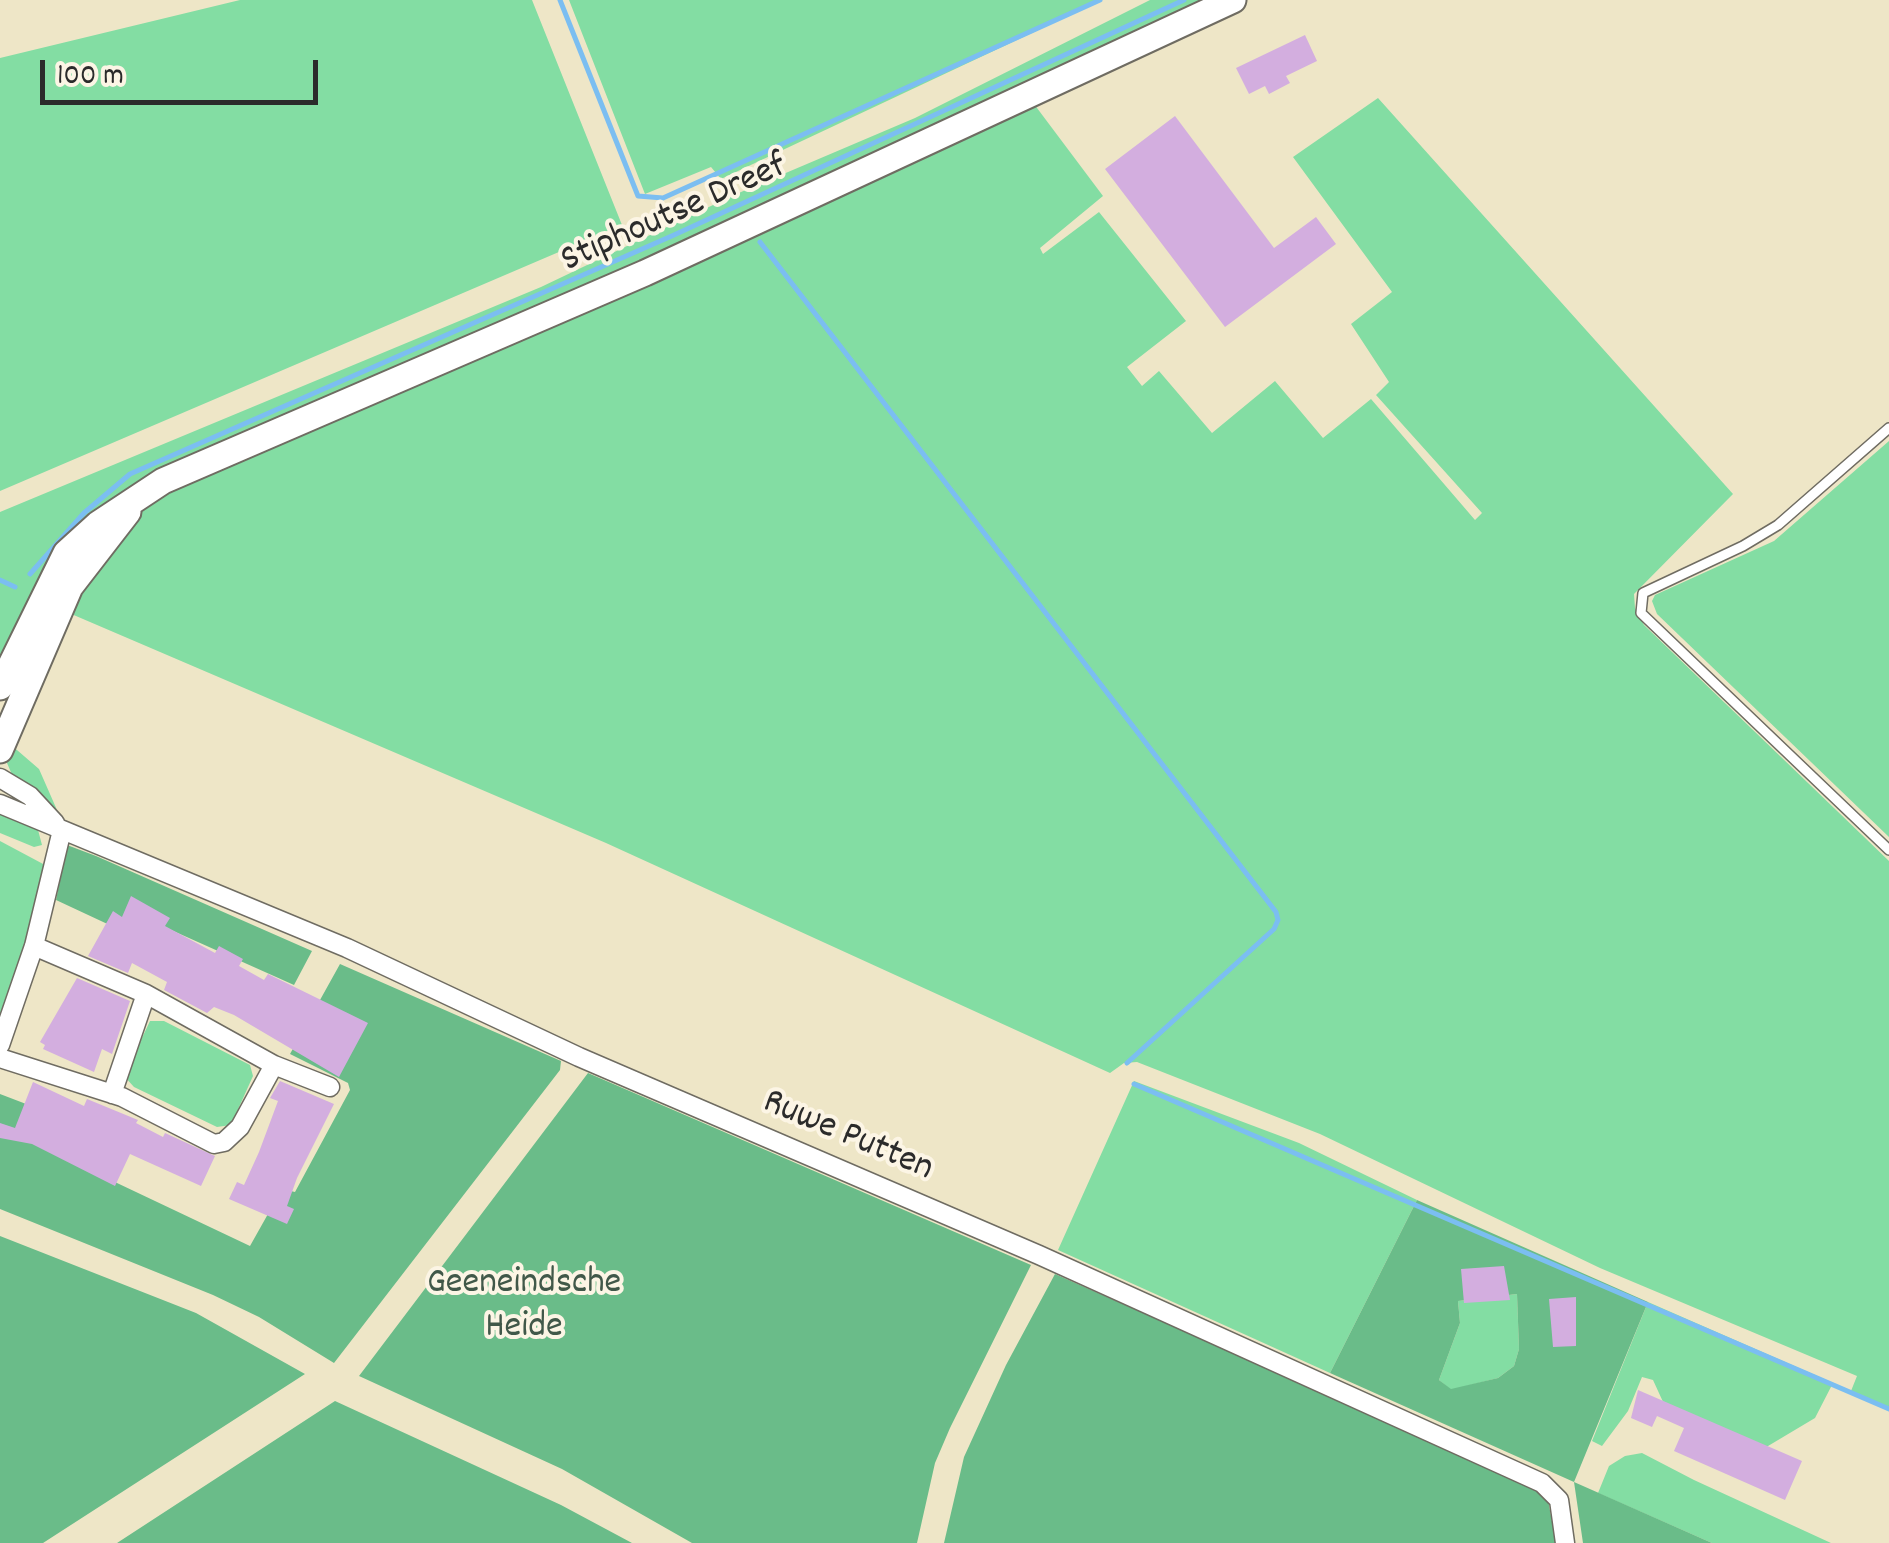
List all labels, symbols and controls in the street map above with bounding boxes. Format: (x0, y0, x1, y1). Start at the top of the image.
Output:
scale bar (45, 40, 322, 102)
text: 100 m (57, 56, 124, 99)
street label: Stiphoutse Dreef (555, 146, 795, 286)
street label: Ruwe Putten (755, 1082, 939, 1194)
park label: Geeneindsche Heide (427, 1263, 621, 1352)

